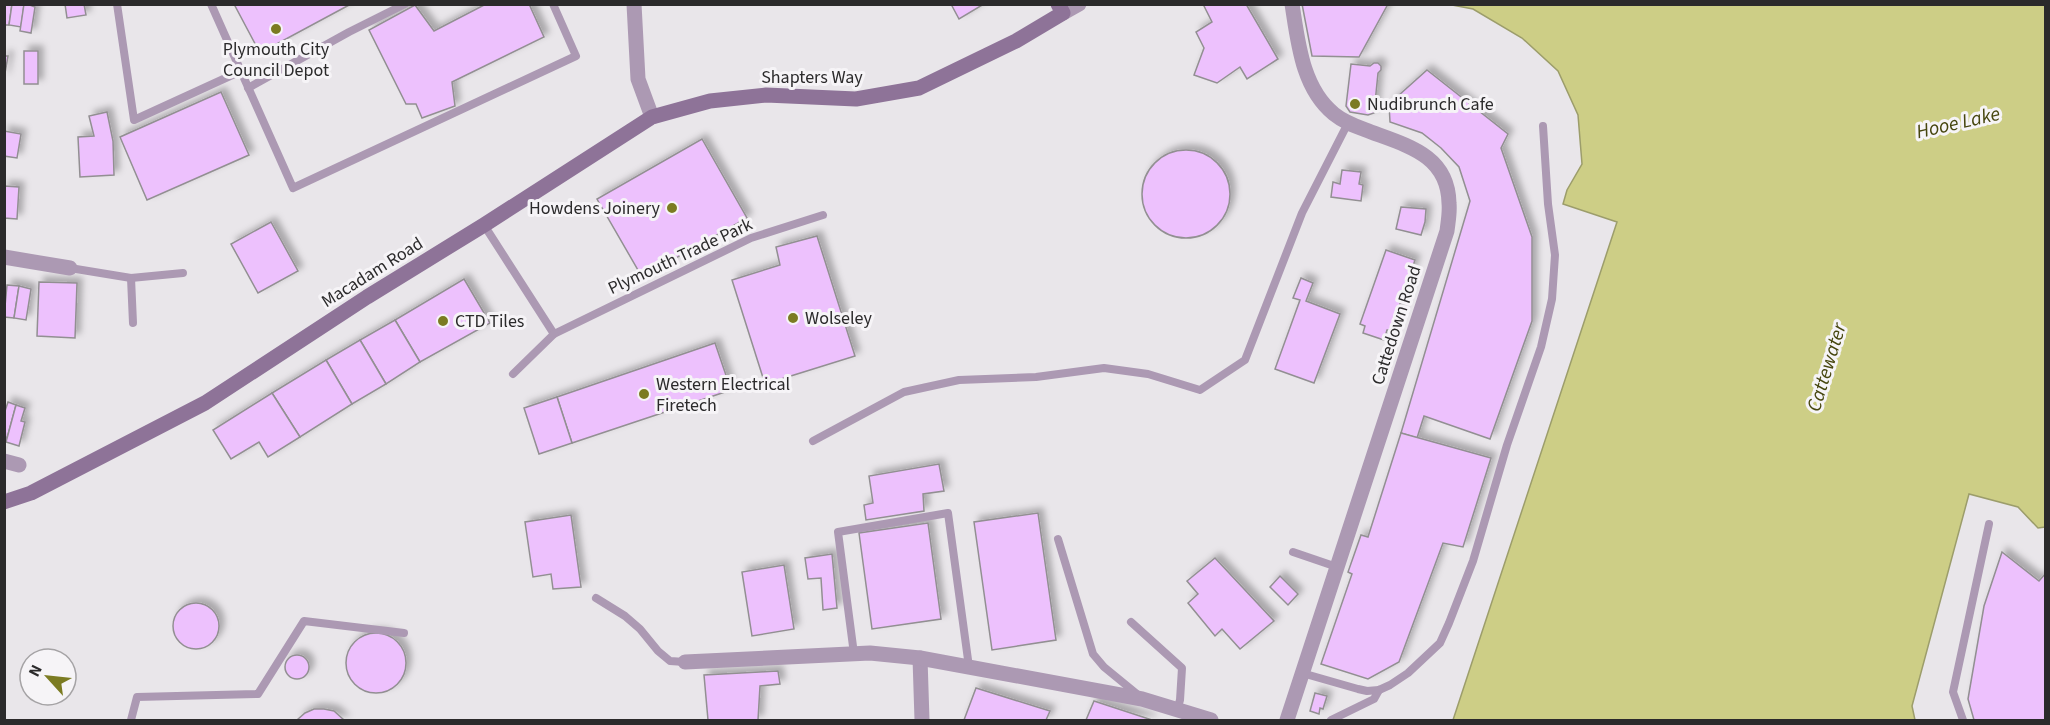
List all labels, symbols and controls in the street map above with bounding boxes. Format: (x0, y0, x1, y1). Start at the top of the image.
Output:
marker: Plymouth City Council Depot (269, 22, 283, 36)
place label: Plymouth City Council Depot (223, 37, 330, 83)
street label: Shapters Way (761, 65, 863, 90)
place label: Nudibrunch Cafe (1367, 92, 1494, 117)
marker: Nudibrunch Cafe (1348, 97, 1362, 111)
water label: Hooe Lake (1914, 100, 2003, 146)
place label: Howdens Joinery (529, 196, 661, 221)
marker: Howdens Joinery (665, 201, 679, 215)
street label: Plymouth Trade Park (604, 212, 757, 301)
street label: Macadam Road (317, 231, 428, 314)
street label: Cattedown Road (1365, 262, 1428, 388)
place label: Wolseley (805, 306, 873, 331)
place label: CTD Tiles (455, 309, 524, 334)
marker: Wolseley (786, 311, 800, 325)
marker: CTD Tiles (436, 314, 450, 328)
water label: Cattewater (1800, 318, 1854, 415)
place label: Western Electrical Firetech (656, 372, 790, 418)
marker: Western Electrical Firetech (637, 387, 651, 401)
north arrow (18, 647, 78, 707)
text: N (23, 661, 48, 680)

